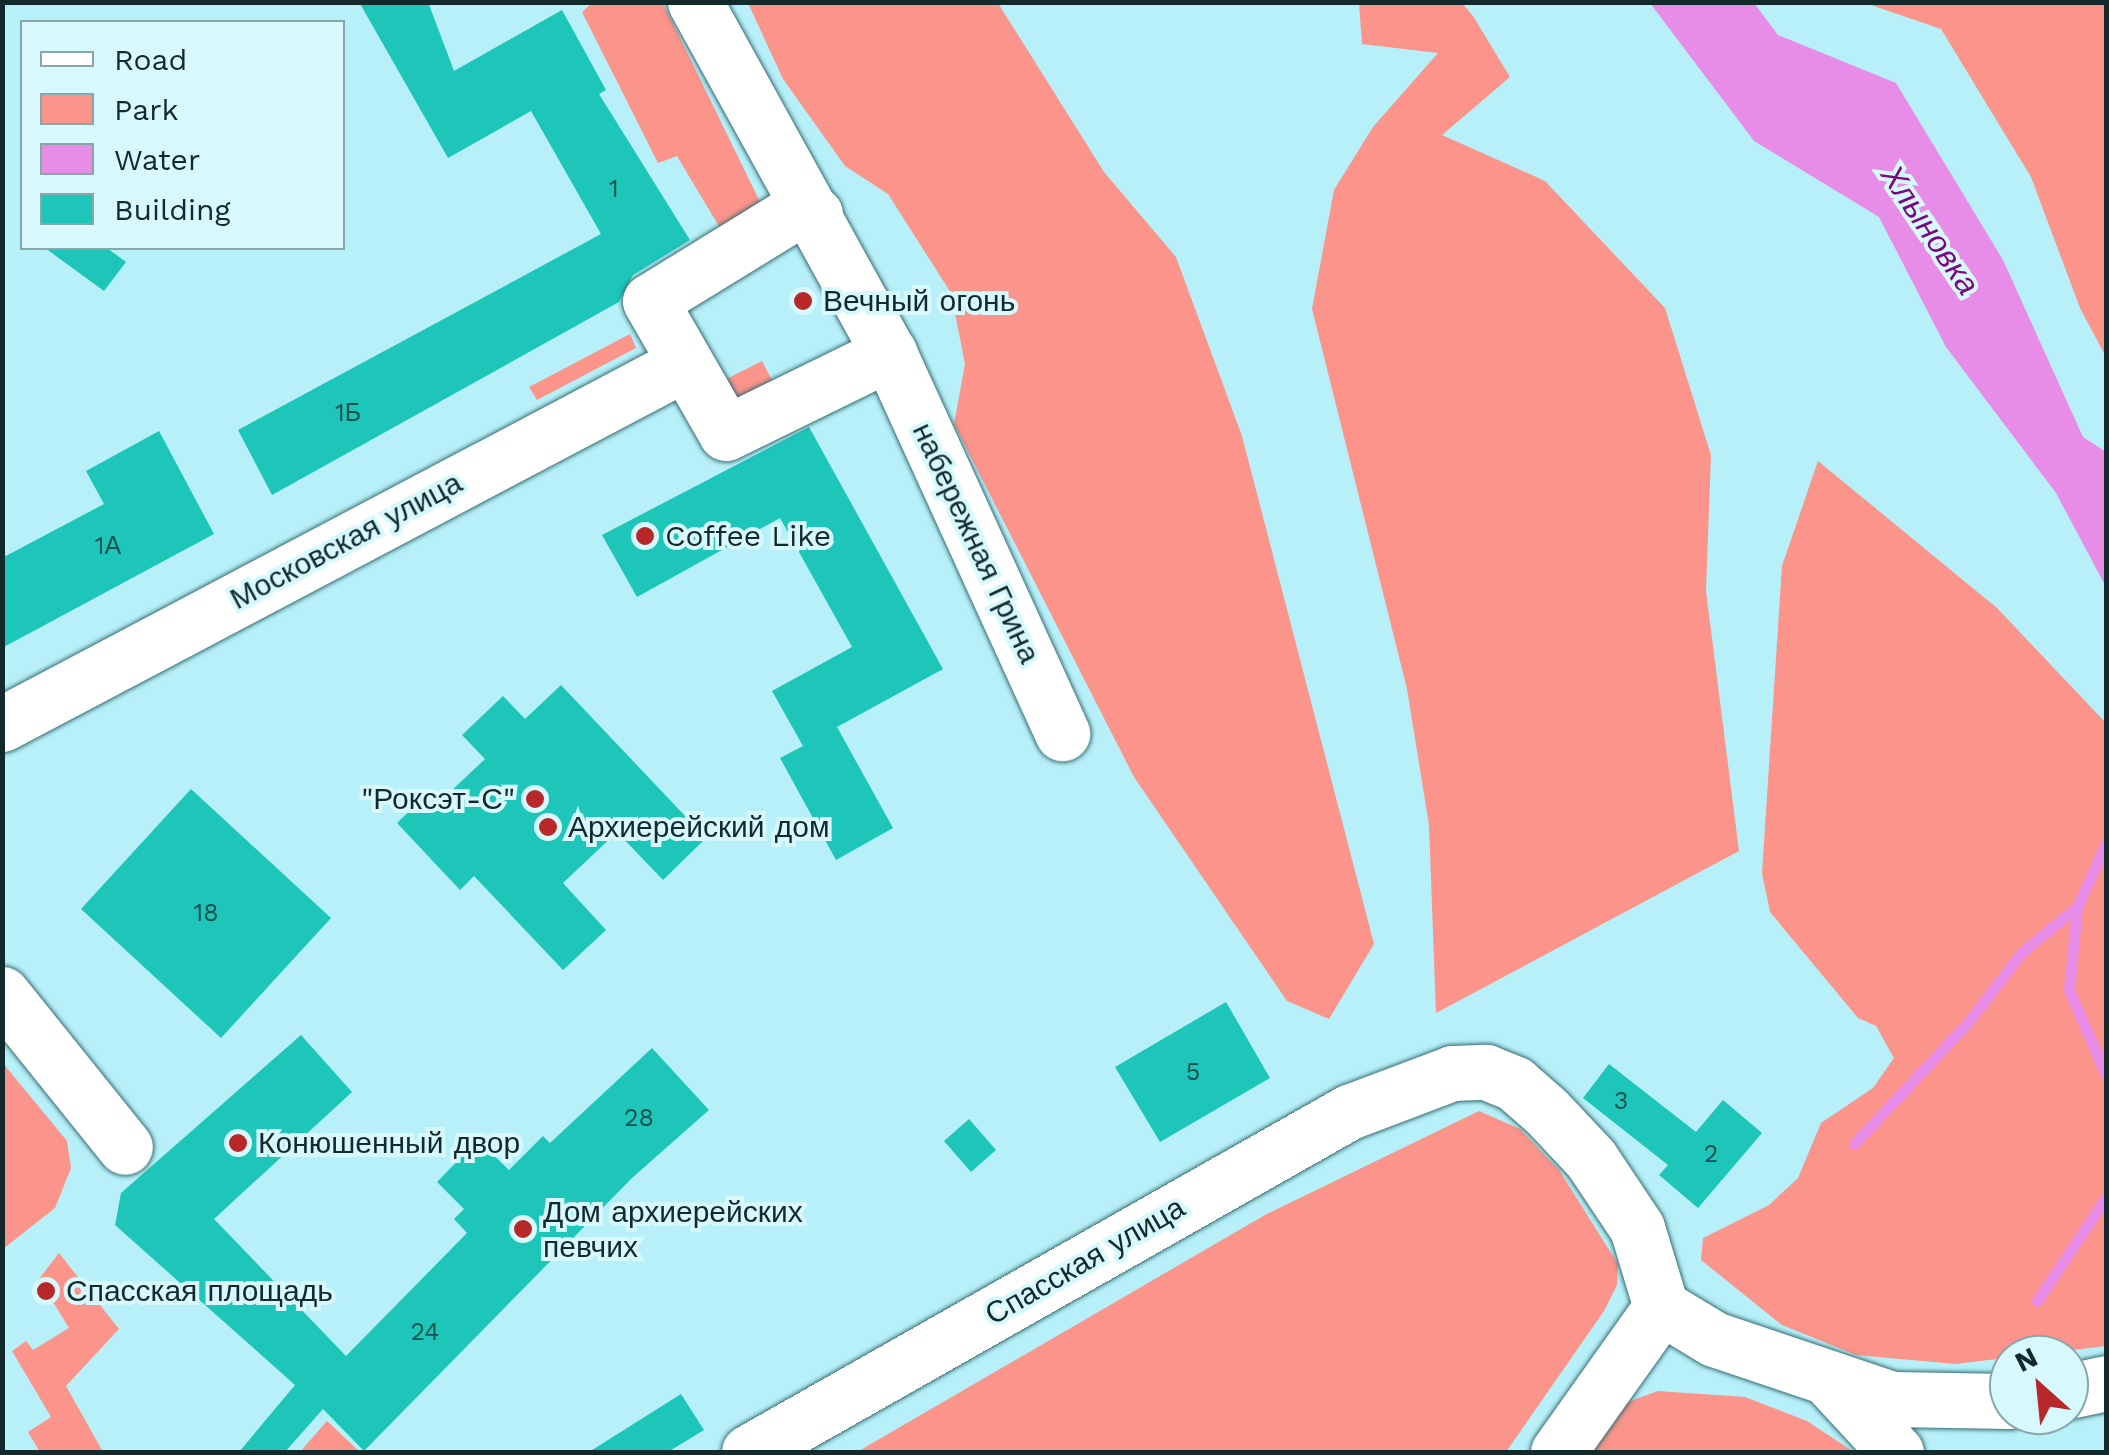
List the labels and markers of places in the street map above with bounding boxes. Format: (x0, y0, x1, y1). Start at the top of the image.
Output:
place label: Вечный огонь (823, 283, 1015, 319)
marker: Вечный огонь (792, 290, 814, 312)
place label: Coffee Like (665, 518, 831, 554)
marker: Coffee Like (634, 525, 656, 547)
place label: "Роксэт-С" (361, 781, 515, 817)
marker: "Роксэт-С" (524, 788, 546, 810)
place label: Архиерейский дом (568, 809, 830, 845)
marker: Архиерейский дом (537, 816, 559, 838)
place label: Конюшенный двор (258, 1125, 520, 1161)
marker: Конюшенный двор (227, 1132, 249, 1154)
place label: Дом архиерейских певчих (543, 1194, 803, 1264)
marker: Дом архиерейских певчих (512, 1218, 534, 1240)
place label: Спасская площадь (66, 1273, 333, 1309)
marker: Спасская площадь (35, 1280, 57, 1302)

